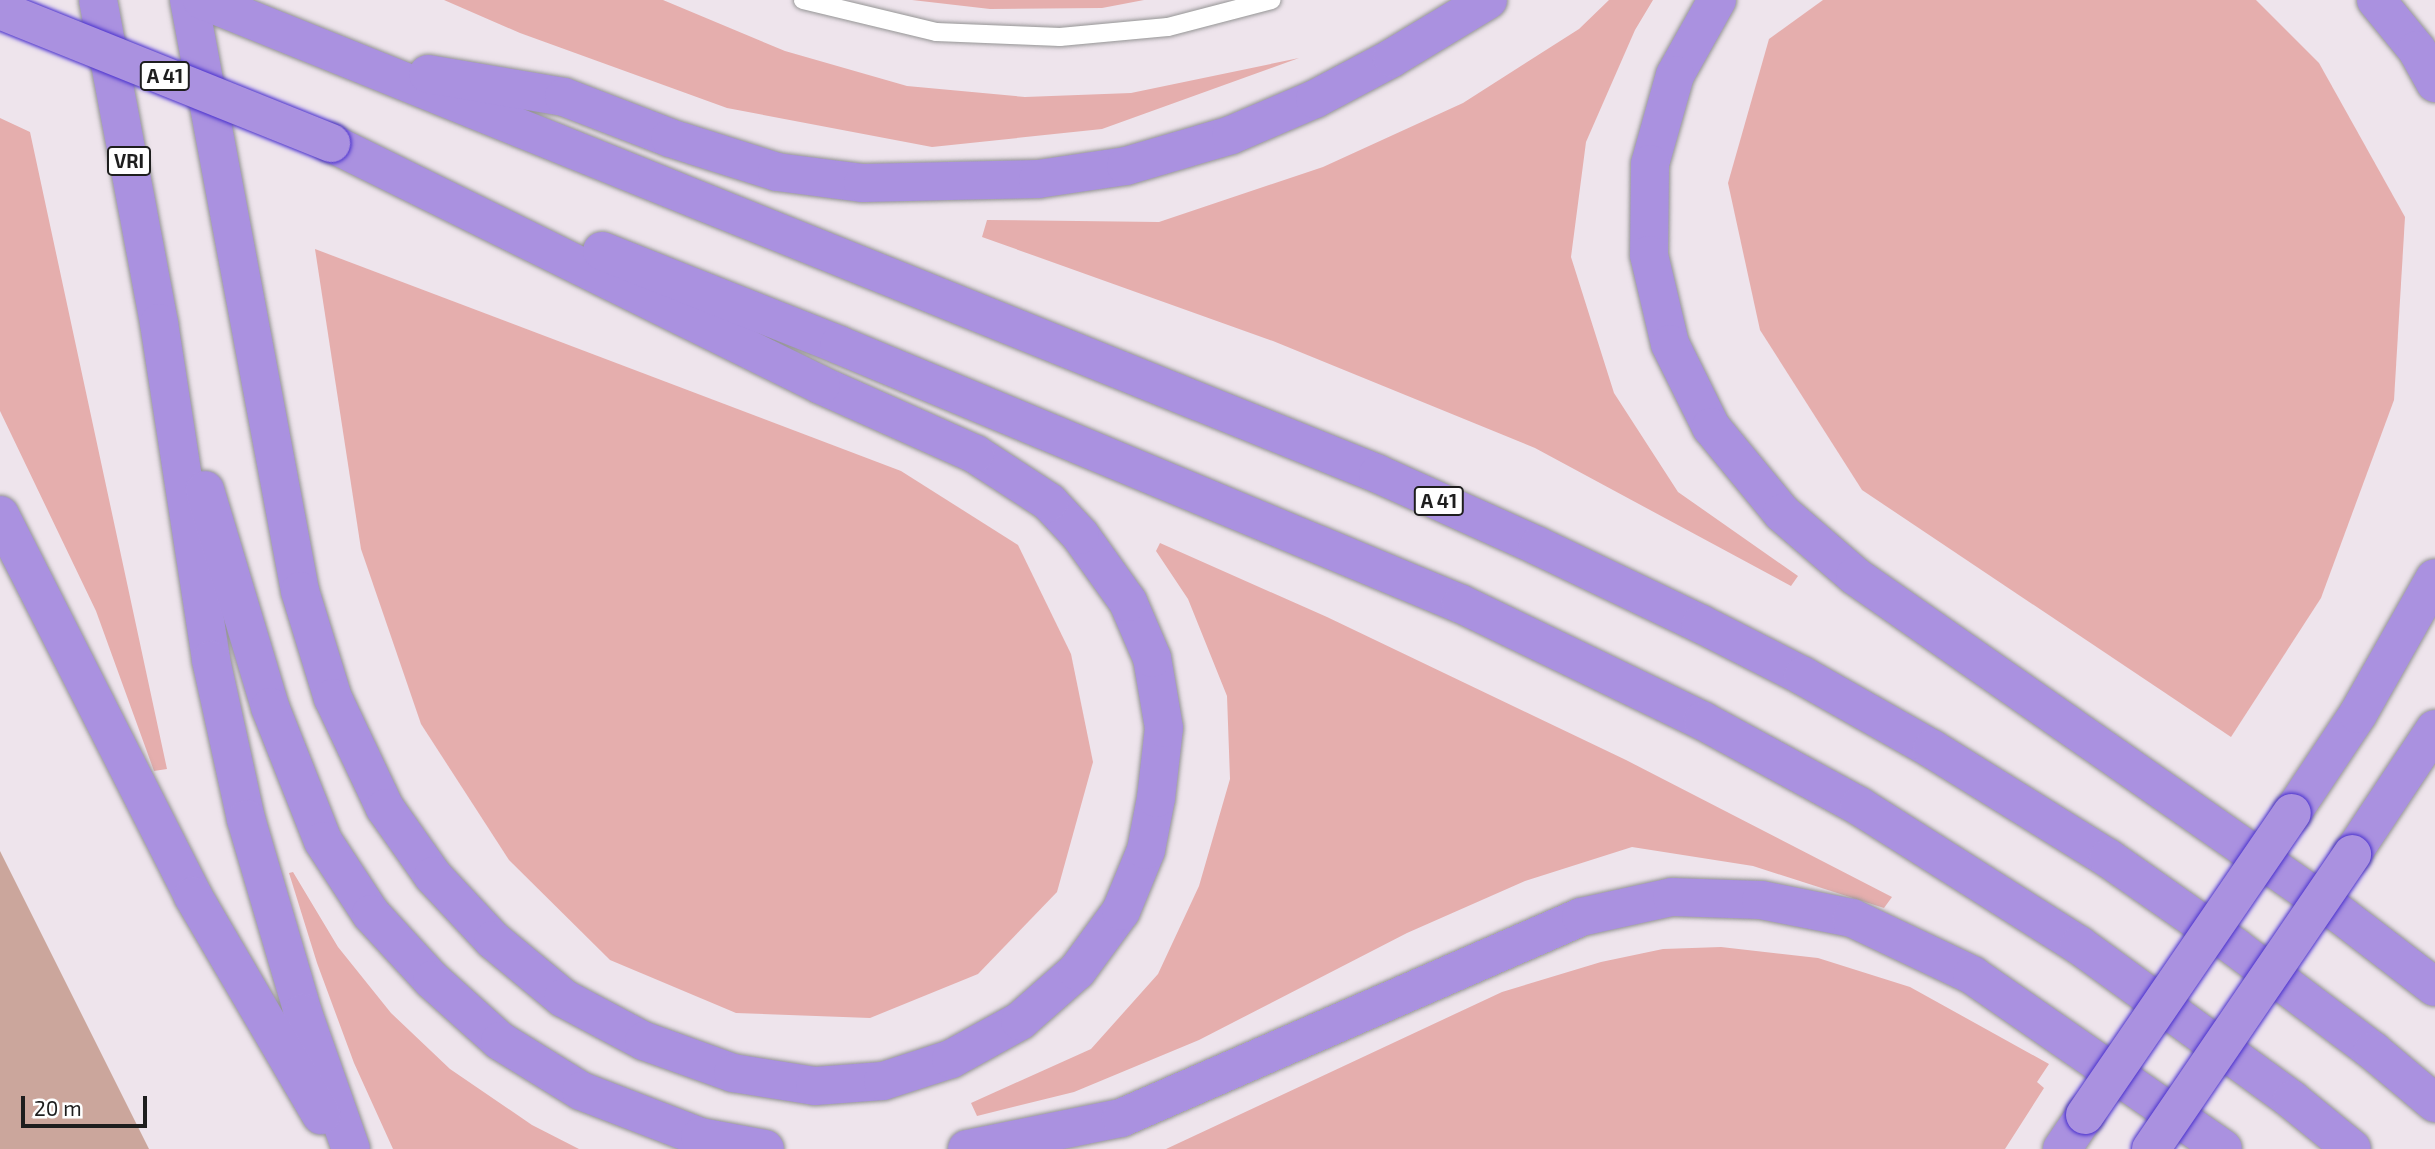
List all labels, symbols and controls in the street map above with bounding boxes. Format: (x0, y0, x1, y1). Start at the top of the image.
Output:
road number: A 41 (139, 60, 191, 92)
road number: VRI (106, 146, 152, 176)
road number: A 41 (1413, 486, 1465, 516)
scale bar (24, 1082, 150, 1126)
text: 20 m (34, 1095, 82, 1120)

